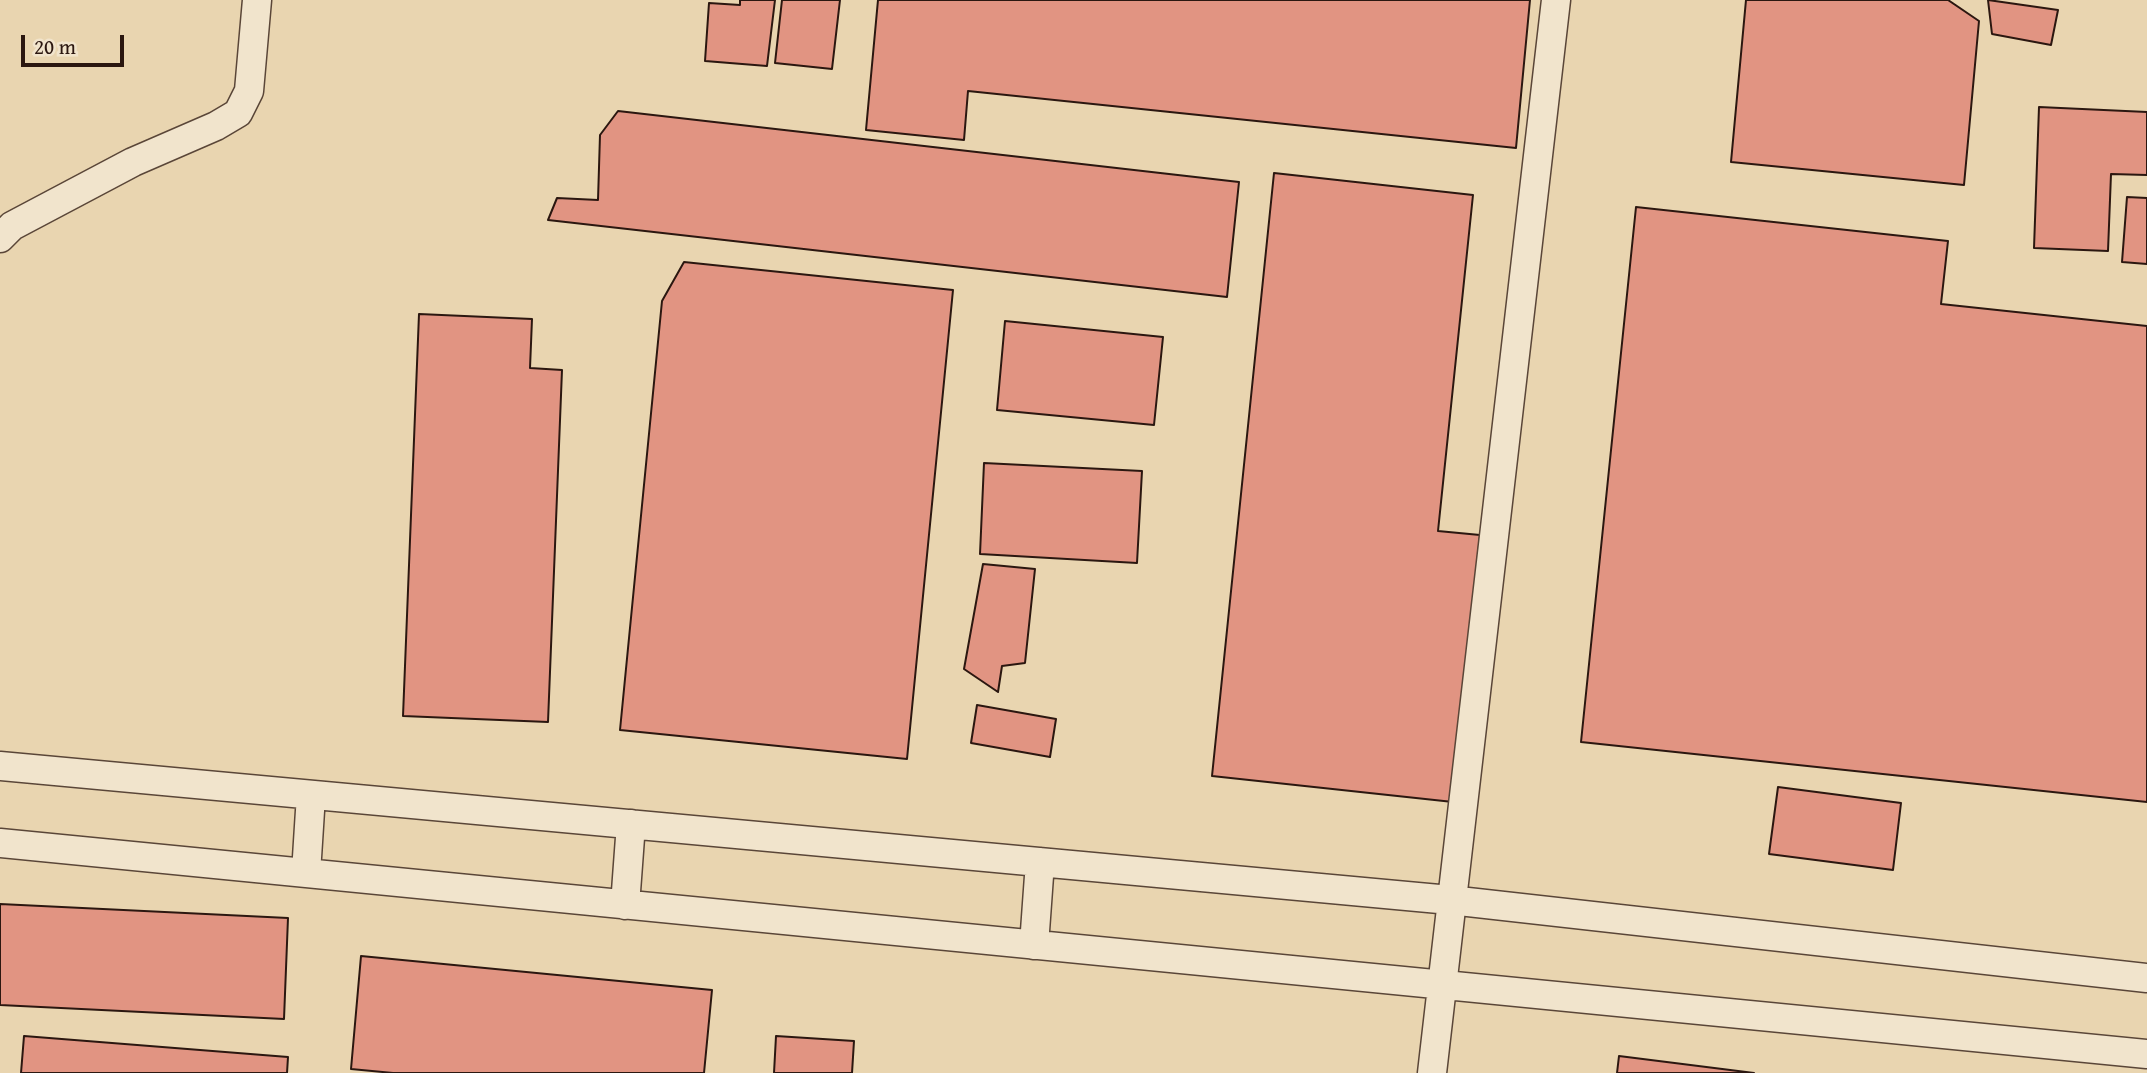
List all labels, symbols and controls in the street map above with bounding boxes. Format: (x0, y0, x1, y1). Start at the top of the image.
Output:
scale bar (24, 21, 128, 65)
text: 20 m (34, 31, 76, 62)

